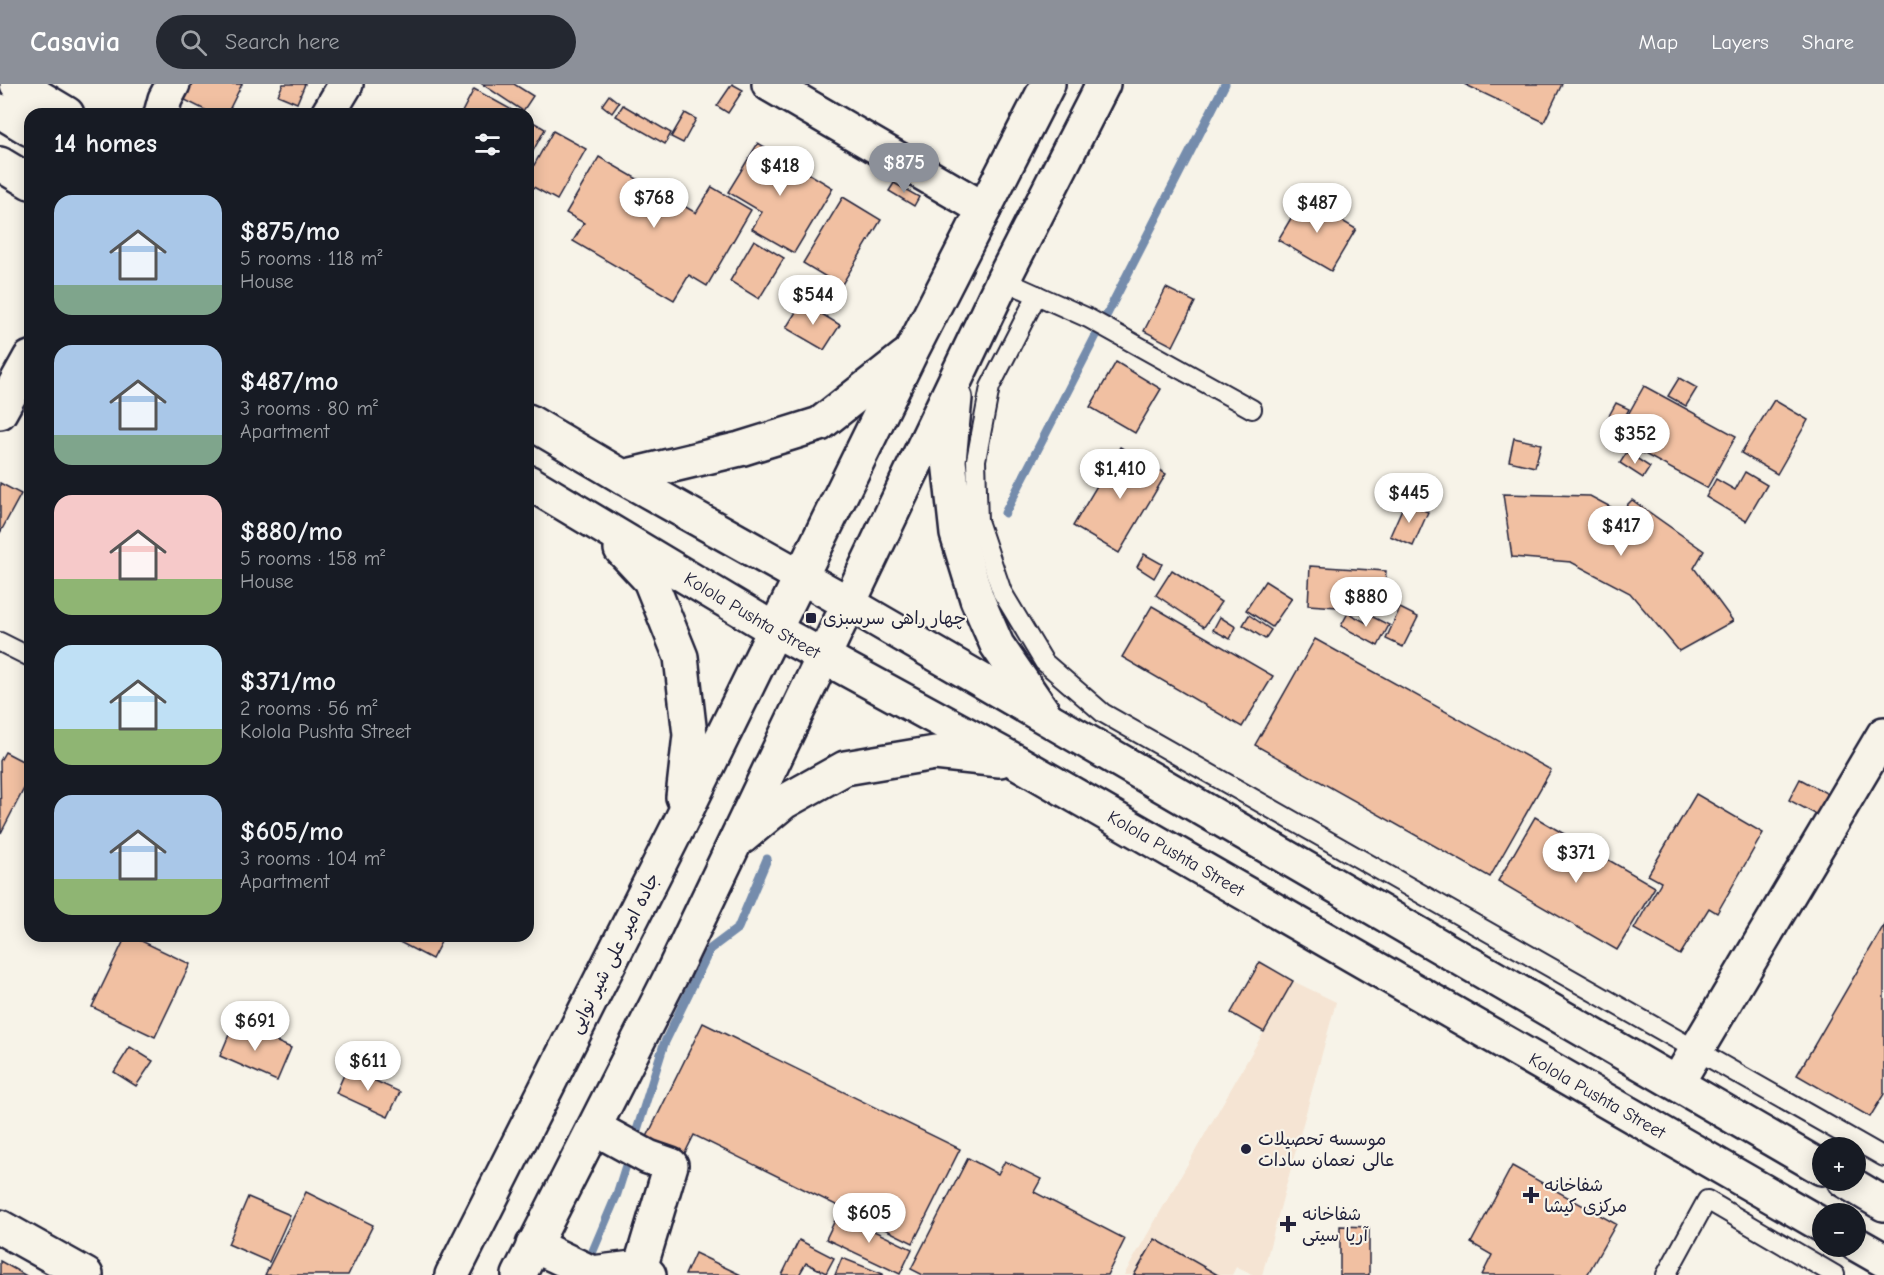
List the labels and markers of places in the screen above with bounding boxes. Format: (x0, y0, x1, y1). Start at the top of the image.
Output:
pin: $875 (868, 143, 940, 194)
pin: $418 (744, 146, 816, 197)
pin: $768 (618, 178, 690, 229)
pin: $487 (1281, 183, 1353, 234)
pin: $544 (777, 275, 849, 326)
pin: $352 (1599, 414, 1671, 465)
pin: $1,410 (1071, 449, 1169, 500)
pin: $445 (1373, 473, 1445, 524)
pin: $417 (1585, 506, 1657, 557)
pin: $880 (1330, 577, 1402, 628)
place label: چهار راهی سرسبزی (823, 608, 966, 630)
marker: چهار راهی سرسبزی (804, 611, 818, 625)
pin: $371 (1540, 833, 1612, 884)
pin: $691 (219, 1001, 291, 1052)
pin: $611 (332, 1041, 404, 1092)
place label: موسسه تحصیلات عالی نعمان سادات (1258, 1129, 1394, 1171)
marker: موسسه تحصیلات عالی نعمان سادات (1239, 1142, 1253, 1156)
place label: شفاخانه مرکزی کیشا (1544, 1175, 1627, 1217)
marker: شفاخانه مرکزی کیشا (1522, 1186, 1540, 1204)
pin: $605 (833, 1193, 905, 1244)
place label: شفاخانه آریا سیتی (1302, 1204, 1369, 1246)
marker: شفاخانه آریا سیتی (1279, 1215, 1297, 1233)

